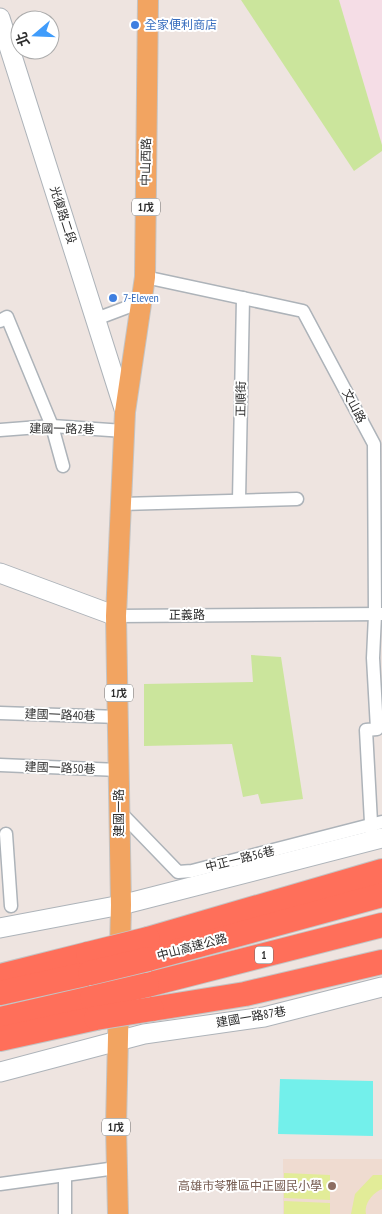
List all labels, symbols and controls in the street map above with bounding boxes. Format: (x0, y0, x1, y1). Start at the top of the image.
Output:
north arrow (10, 10, 60, 60)
place label: 全家便利商店 (145, 17, 217, 32)
marker: 全家便利商店 (129, 19, 141, 31)
text: 北 (12, 30, 33, 49)
street label: 中山西路 (138, 138, 153, 186)
street label: 光復路二段 (47, 184, 80, 246)
road number: 1戊 (132, 198, 160, 216)
place label: 7-Eleven (123, 290, 159, 305)
marker: 7-Eleven (107, 292, 119, 304)
street label: 正順街 (233, 381, 248, 417)
street label: 文山路 (339, 386, 370, 425)
street label: 建國一路2巷 (29, 420, 95, 437)
street label: 正義路 (169, 607, 205, 622)
road number: 1戊 (105, 684, 133, 701)
street label: 建國一路40巷 (24, 706, 96, 723)
street label: 建國一路50巷 (24, 759, 96, 776)
street label: 建國一路 (111, 789, 126, 837)
street label: 中正一路56巷 (204, 843, 276, 874)
street label: 中山高速公路 (155, 930, 229, 963)
road number: 1 (255, 946, 273, 964)
street label: 建國一路87巷 (215, 1003, 287, 1030)
road number: 1戊 (102, 1118, 130, 1136)
place label: 高雄市苓雅區中正國民小學 (178, 1178, 322, 1193)
marker: 高雄市苓雅區中正國民小學 (326, 1180, 338, 1192)

